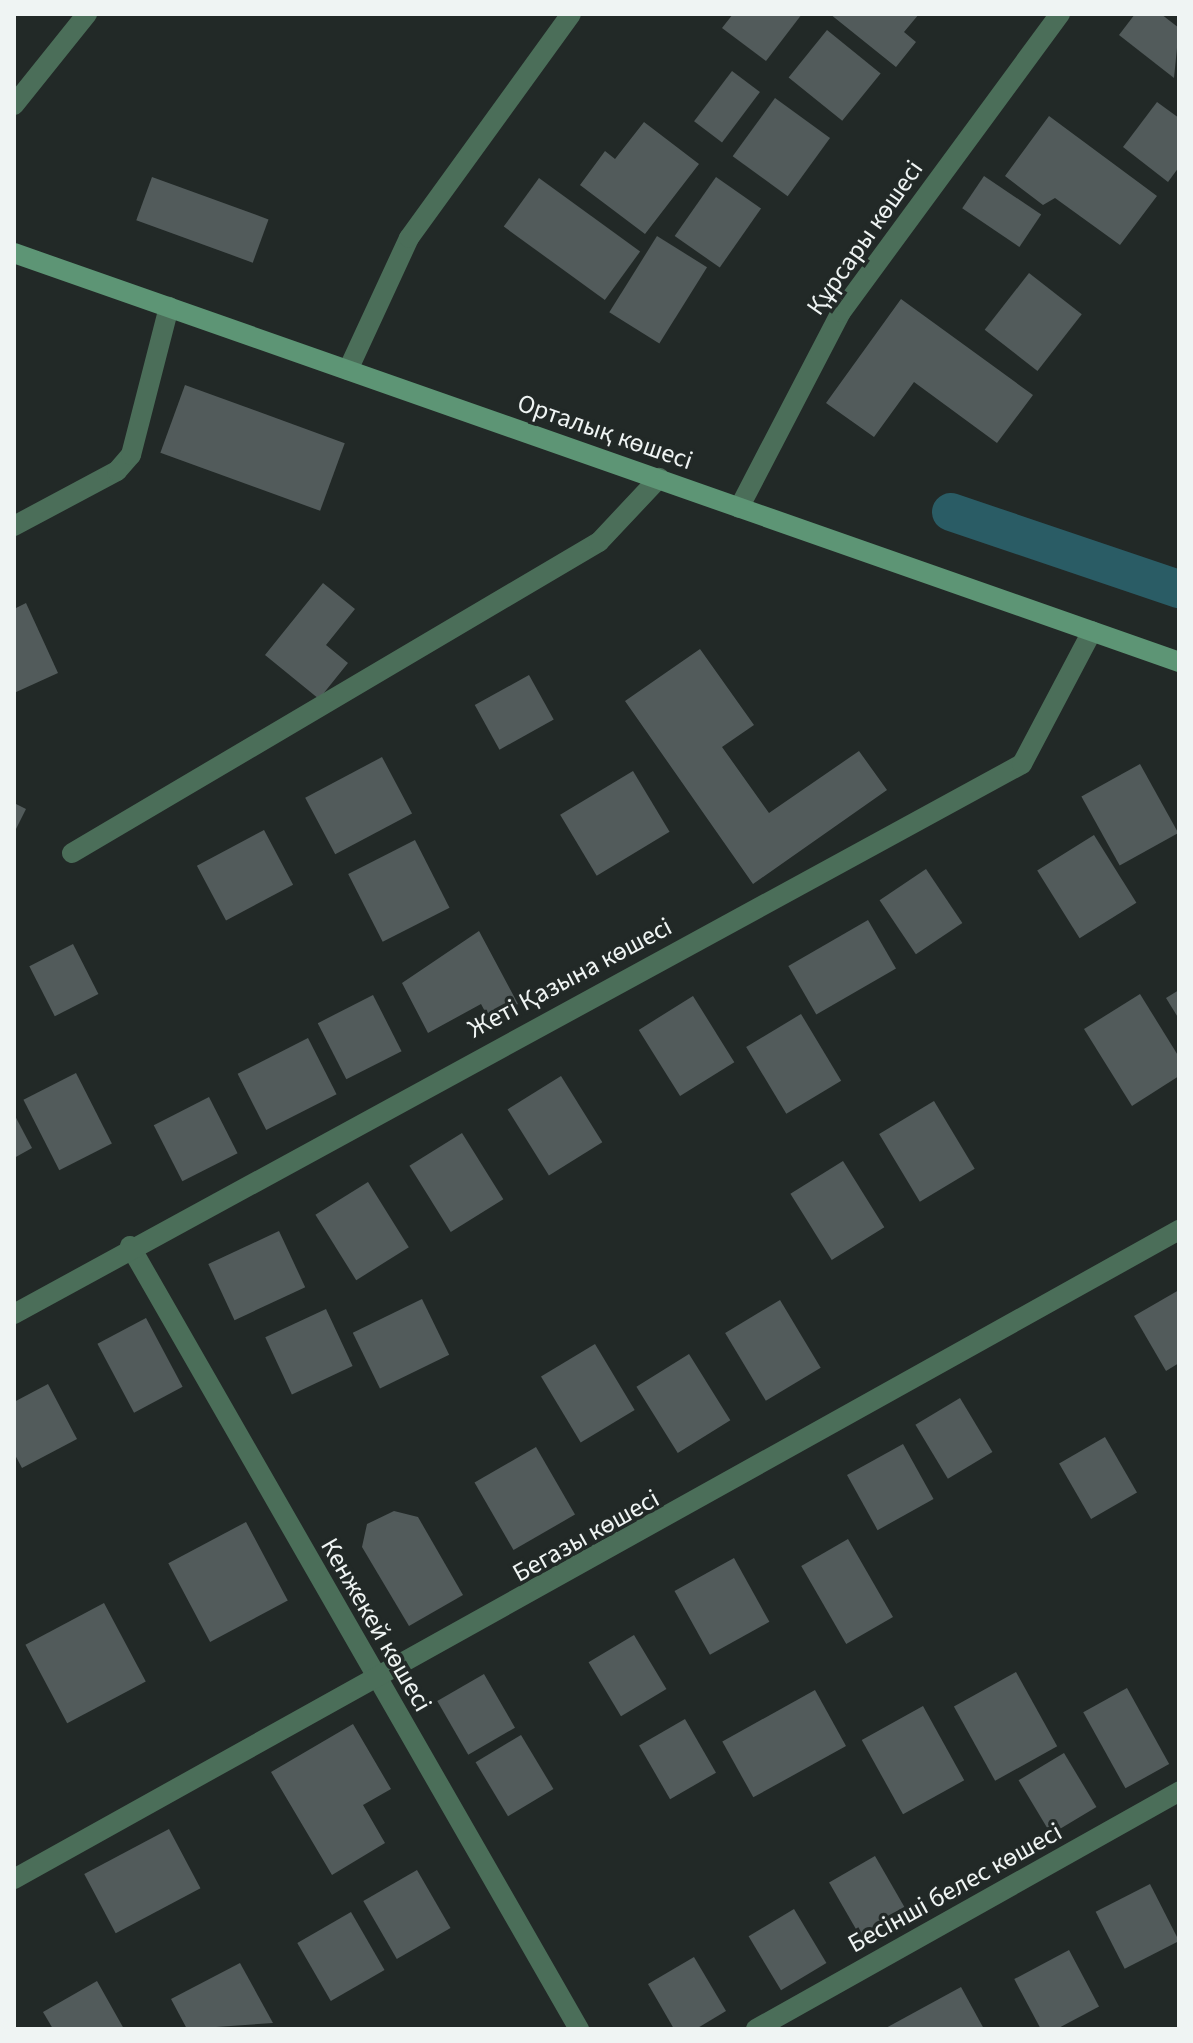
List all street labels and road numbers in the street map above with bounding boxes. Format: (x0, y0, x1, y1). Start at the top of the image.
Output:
street label: Құрсары көшесі (800, 155, 930, 321)
street label: Орталық көшесі (513, 387, 697, 477)
street label: Жеті Қазына көшесі (463, 911, 677, 1045)
street label: Бегазы көшесі (507, 1483, 665, 1589)
street label: Кенжекей көшесі (314, 1533, 438, 1717)
street label: Бесінші белес көшесі (843, 1816, 1067, 1960)

